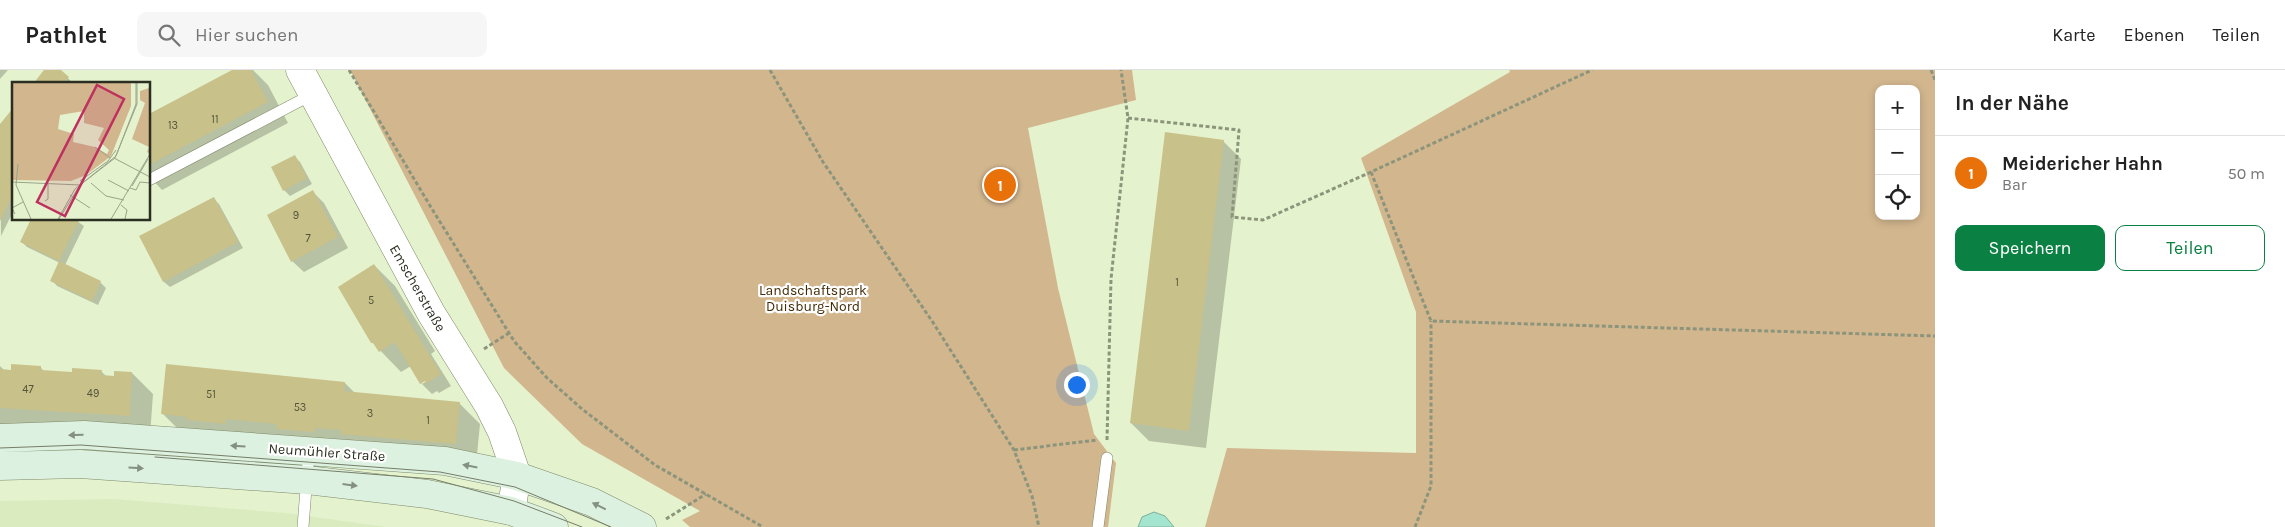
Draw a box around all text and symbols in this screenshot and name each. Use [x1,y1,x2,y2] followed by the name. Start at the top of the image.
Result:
[137,12,487,57] search box
[25,21,107,49] text: Pathlet
[155,21,183,49] icon: search
[195,24,298,46] text: Hier suchen
[2052,24,2096,46] text: Karte
[2124,24,2185,46] text: Ebenen
[2213,24,2260,46] text: Teilen
[12,82,150,220] inset map
[1875,85,1920,220] map controls
[1875,85,1920,130] button: +
[1955,91,2069,115] text: In der Nähe
[211,113,219,126] house number: 11
[168,119,178,132] house number: 13
[1875,130,1920,175] button: −
[2002,153,2163,175] text: Meidericher Hahn
[1968,164,1974,183] text: 1
[2228,164,2265,183] text: 50 m
[984,166,1016,204] pin: 1
[1875,175,1920,220] button: locate
[2002,175,2027,194] text: Bar
[293,209,299,222] house number: 9
[1955,225,2105,271] button: Speichern
[2115,225,2265,271] button: Teilen
[305,232,311,245] house number: 7
[386,242,449,335] street label: Emscherstraße
[1175,276,1179,289] house number: 1
[759,282,867,315] park label: Landschaftspark Duisburg-Nord
[368,294,374,307] house number: 5
[1064,372,1090,398] your location
[22,383,34,396] house number: 47
[87,387,99,400] house number: 49
[206,388,216,401] house number: 51
[294,401,306,414] house number: 53
[367,407,373,420] house number: 3
[426,414,430,427] house number: 1
[68,432,84,440] one-way arrow
[268,440,386,465] street label: Neumühler Straße
[230,441,246,449] one-way arrow
[461,462,477,470] one-way arrow
[128,464,144,472] one-way arrow
[343,481,359,489] one-way arrow
[591,501,606,510] one-way arrow

